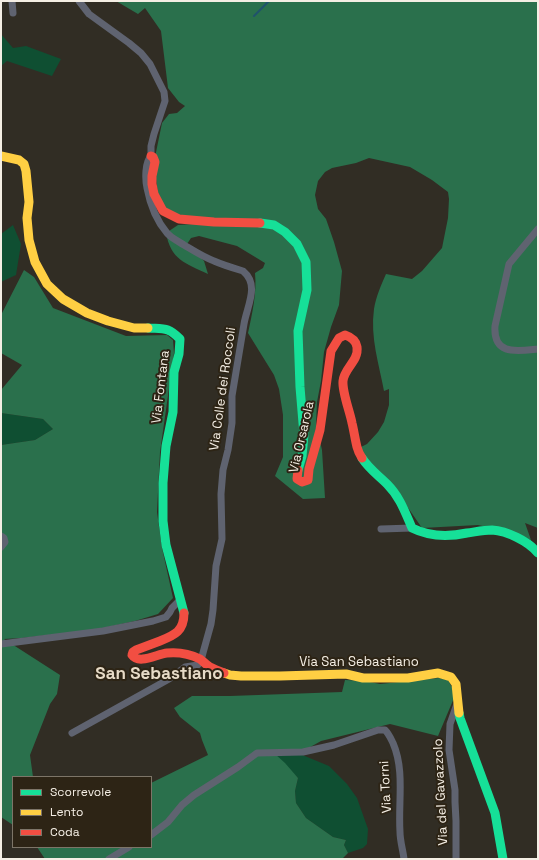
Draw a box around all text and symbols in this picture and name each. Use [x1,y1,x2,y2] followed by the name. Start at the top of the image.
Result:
[207,326,239,452] street label: Via Colle dei Roccoli
[149,349,173,425] street label: Via Fontana
[286,400,318,474] street label: Via Orsarola
[299,654,419,670] street label: Via San Sebastiano
[95,664,223,684] district label: San Sebastiano
[430,738,452,846] street label: Via del Gavazzolo
[377,760,395,814] street label: Via Torni
[12,776,152,848] legend
[50,784,111,800] text: Scorrevole
[50,804,84,820] text: Lento
[50,824,80,840] text: Coda

